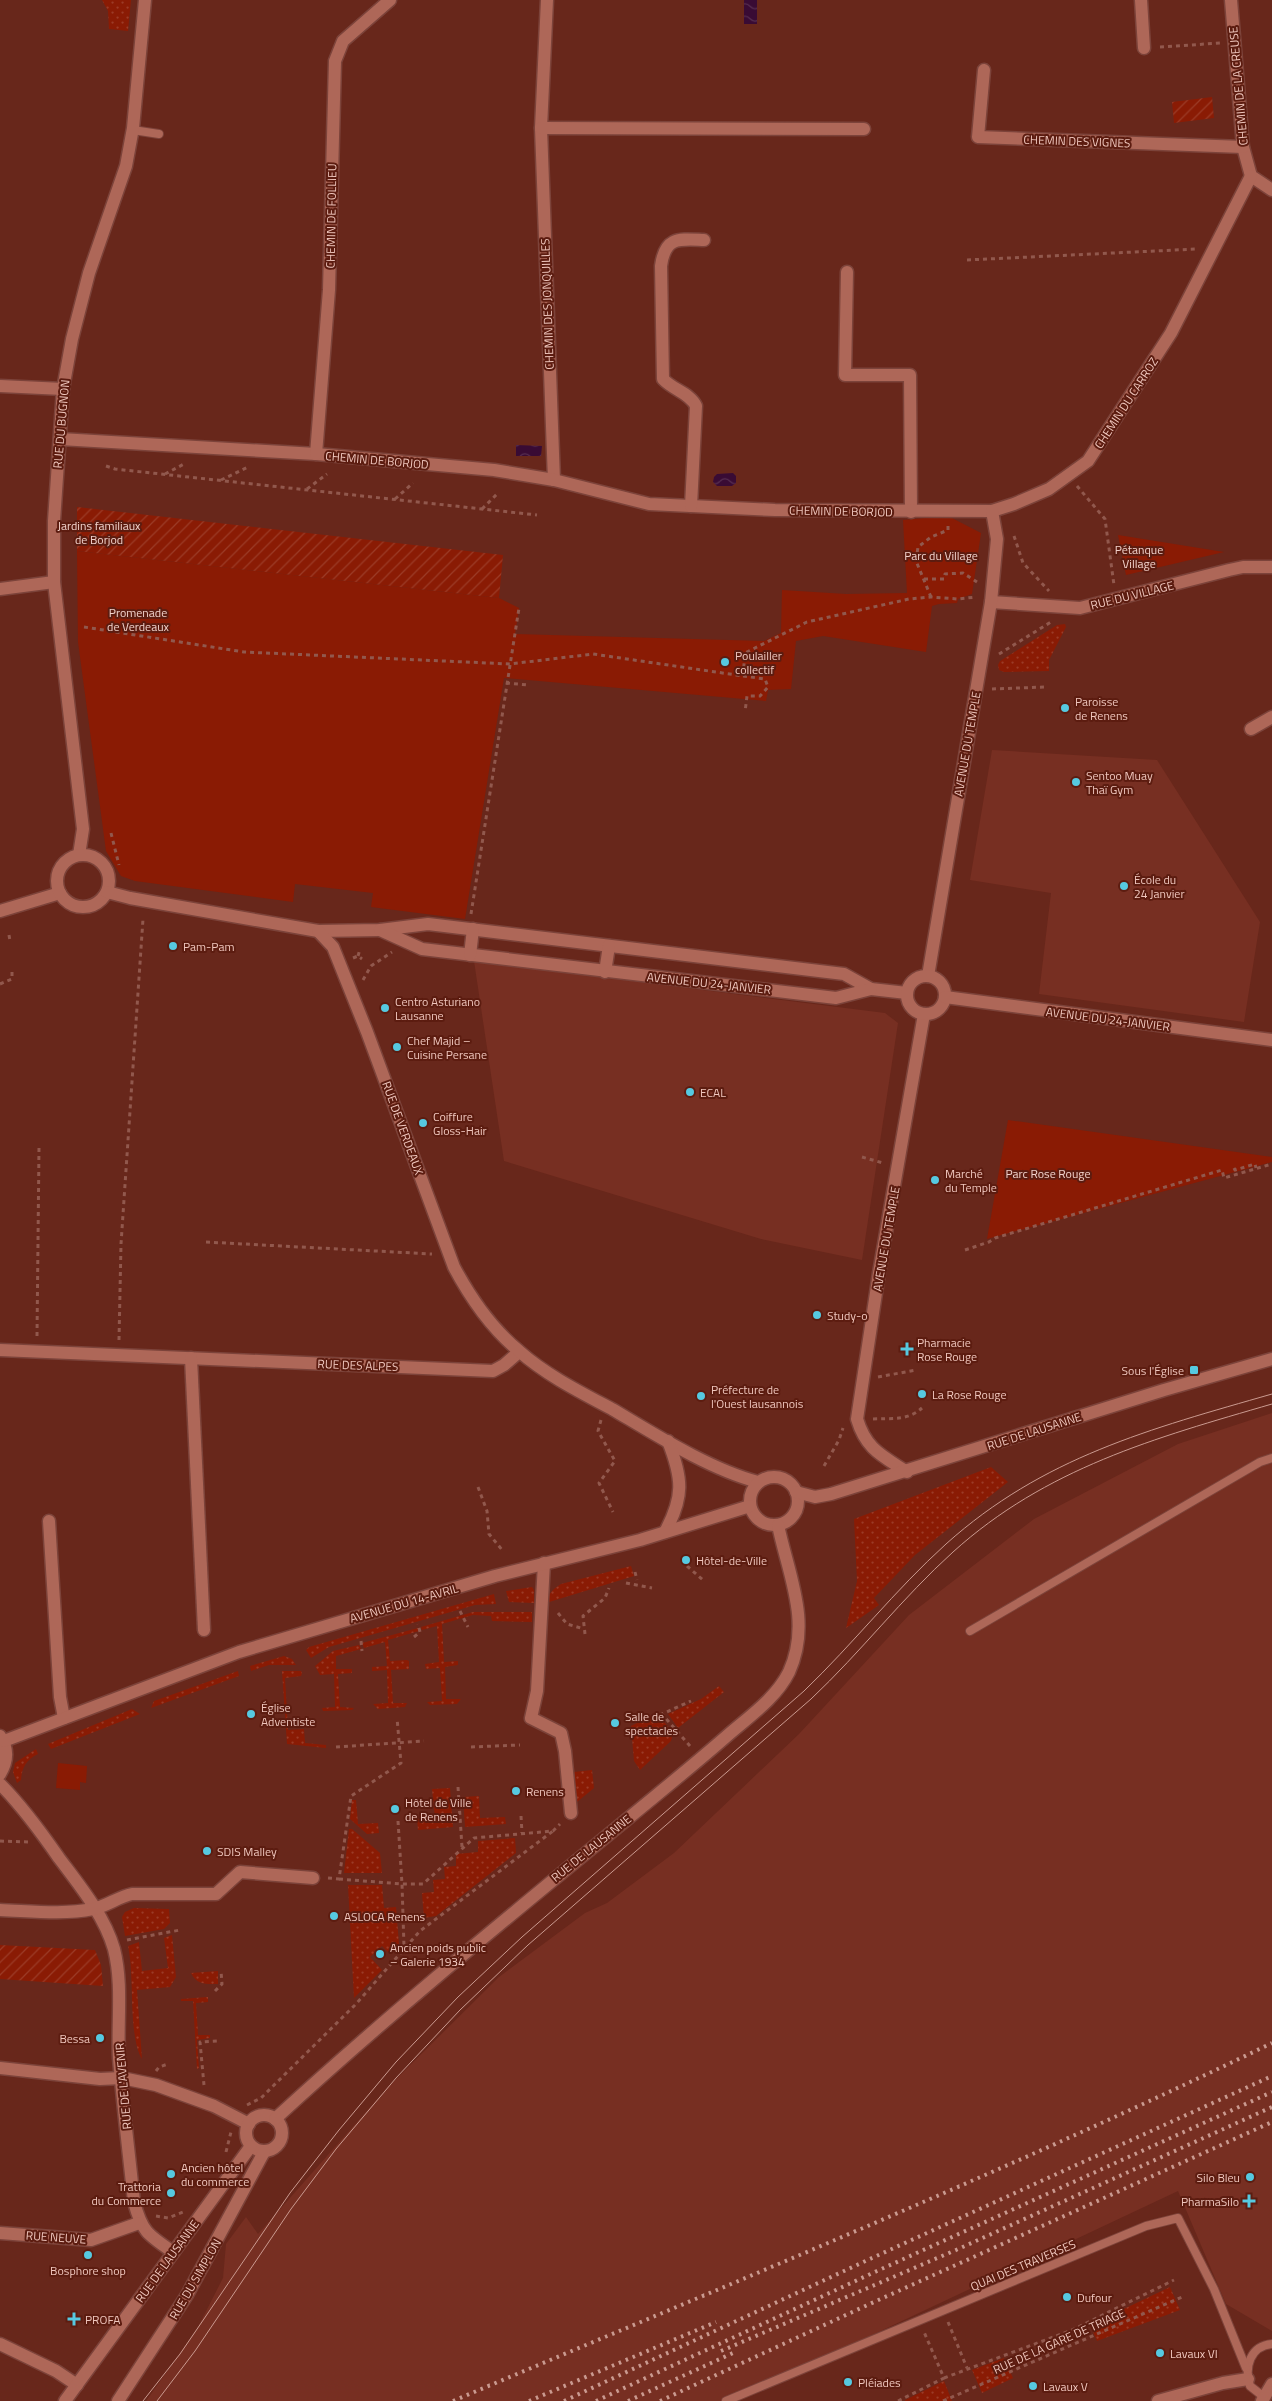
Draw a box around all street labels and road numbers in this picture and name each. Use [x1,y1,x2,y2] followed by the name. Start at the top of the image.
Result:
[1223,26,1253,146] street label: CHEMIN DE LA CREUSE
[1023,130,1131,152] street label: CHEMIN DES VIGNES
[321,163,341,269] street label: CHEMIN DE FOLLIEU
[535,238,559,370] street label: CHEMIN DES JONQUILLES
[1089,353,1163,453] street label: CHEMIN DU CARROZ
[48,379,74,469] street label: RUE DU BUGNON
[324,446,430,474] street label: CHEMIN DE BORJOD
[789,501,893,521] street label: CHEMIN DE BORJOD
[1088,575,1176,614] street label: RUE DU VILLAGE
[948,690,986,798] street label: AVENUE DU TEMPLE
[646,967,772,999] street label: AVENUE DU 24-JANVIER
[1045,1002,1171,1036] street label: AVENUE DU 24-JANVIER
[377,1079,429,1178] street label: RUE DE VERDEAUX
[867,1185,905,1293] street label: AVENUE DU TEMPLE
[317,1354,399,1376] street label: RUE DES ALPES
[984,1407,1084,1455] street label: RUE DE LAUSANNE
[347,1578,461,1628] street label: AVENUE DU 14-AVRIL
[547,1809,635,1886] street label: RUE DE LAUSANNE
[110,2042,136,2130] street label: RUE DE L'AVENIR
[130,2215,204,2306] street label: RUE DE LAUSANNE
[25,2225,87,2249] street label: RUE NEUVE
[967,2234,1079,2296] street label: QUAI DES TRAVERSES
[164,2235,226,2323] street label: RUE DU SIMPLON
[990,2303,1128,2379] street label: RUE DE LA GARE DE TRIAGE

